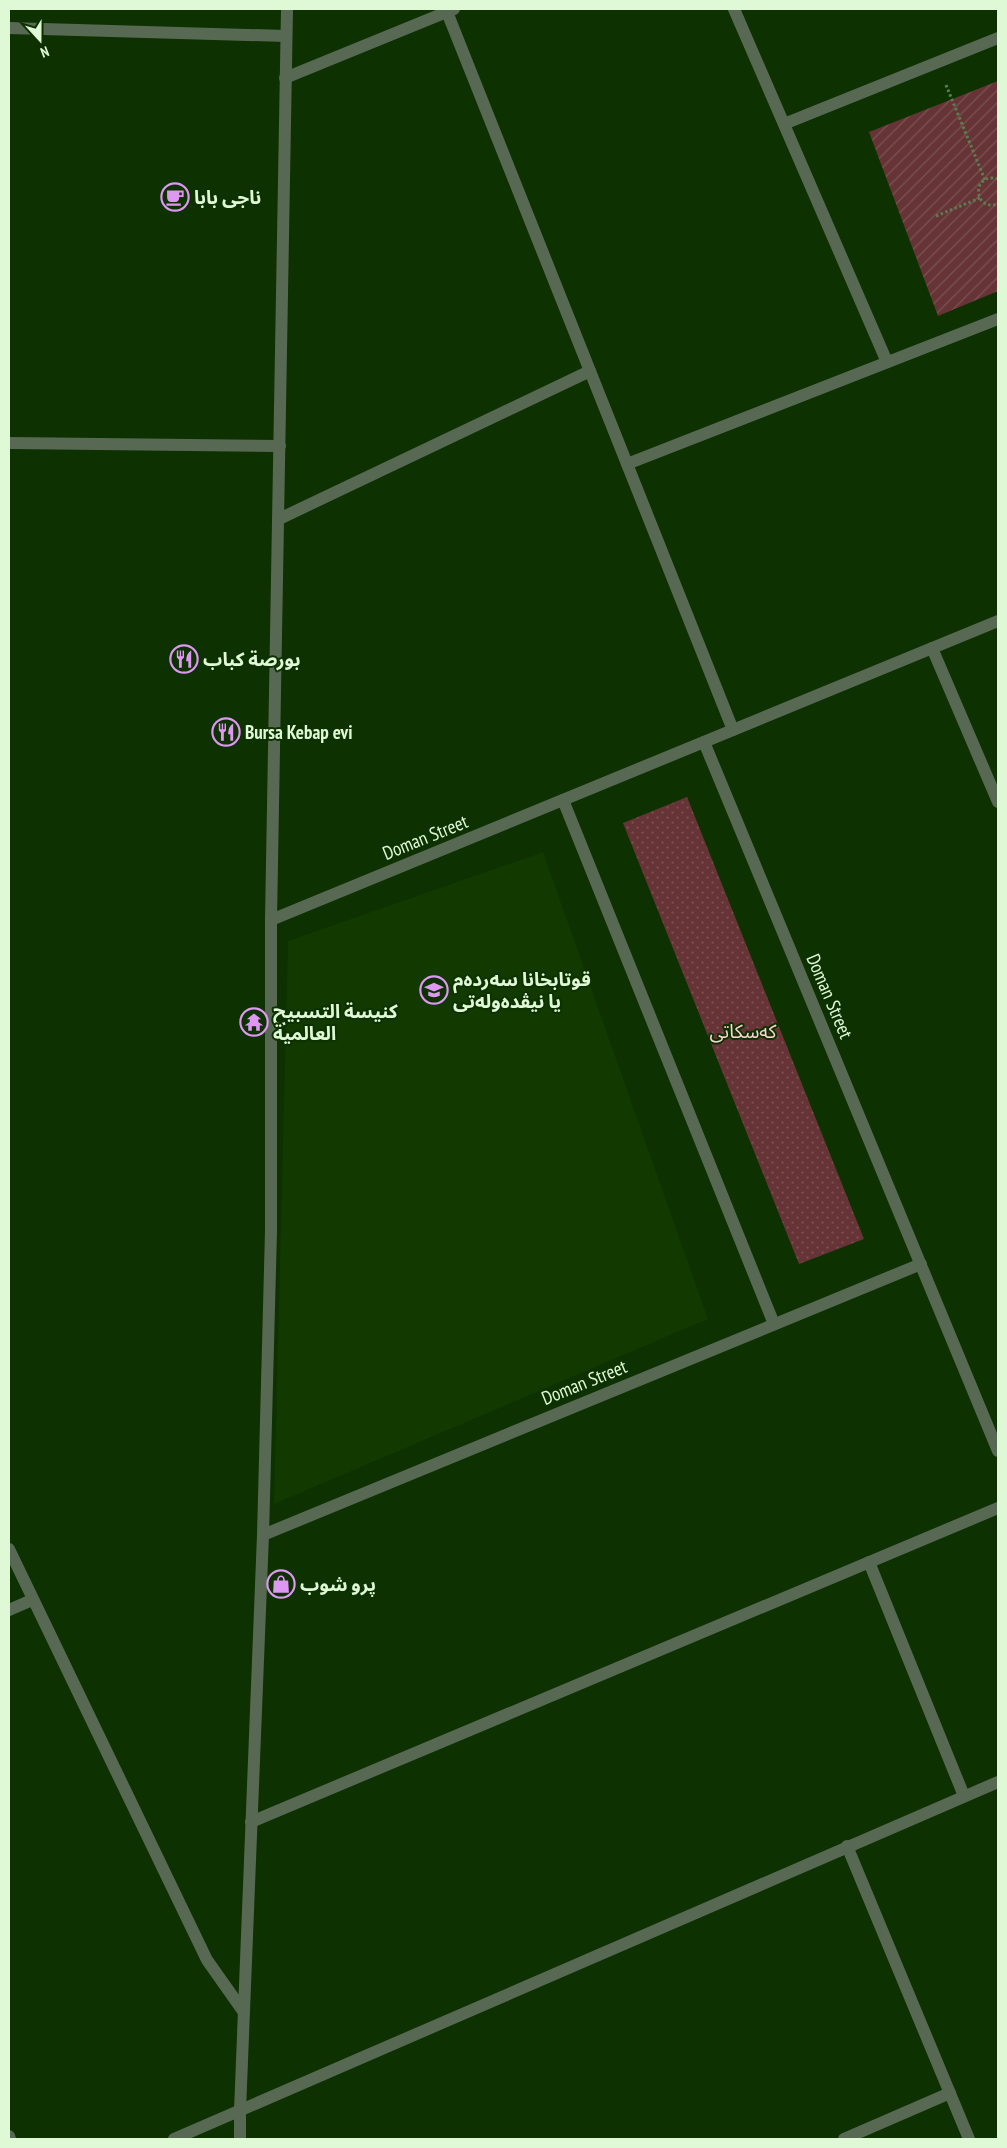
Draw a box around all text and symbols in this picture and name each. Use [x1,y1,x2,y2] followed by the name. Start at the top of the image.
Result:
[15,15,65,65] north arrow
[38,42,51,62] text: N
[160,182,190,212] cafe icon: ناجى بابا
[194,185,261,209] place label: ناجى بابا
[169,644,199,674] restaurant icon: بورصة كباب
[203,647,301,671] place label: بورصة كباب
[211,717,241,747] restaurant icon: Bursa Kebap evi
[245,720,352,744] place label: Bursa Kebap evi
[379,809,472,865] street label: Doman Street
[801,950,859,1043] street label: Doman Street
[453,967,591,1013] place label: قوتابخانا سەردەم یا نیڤدەولەتی
[419,975,449,1005] school or university icon: قوتابخانا سەردەم یا نیڤدەولەتی
[273,999,398,1045] place label: كنيسة التسبيح العالمية
[239,1007,269,1037] temple icon: كنيسة التسبيح العالمية
[710,1019,778,1043] park label: کەسکاتی
[538,1354,631,1410] street label: Doman Street
[266,1569,296,1599] shop icon: پرو شوب
[300,1572,376,1597] place label: پرو شوب

